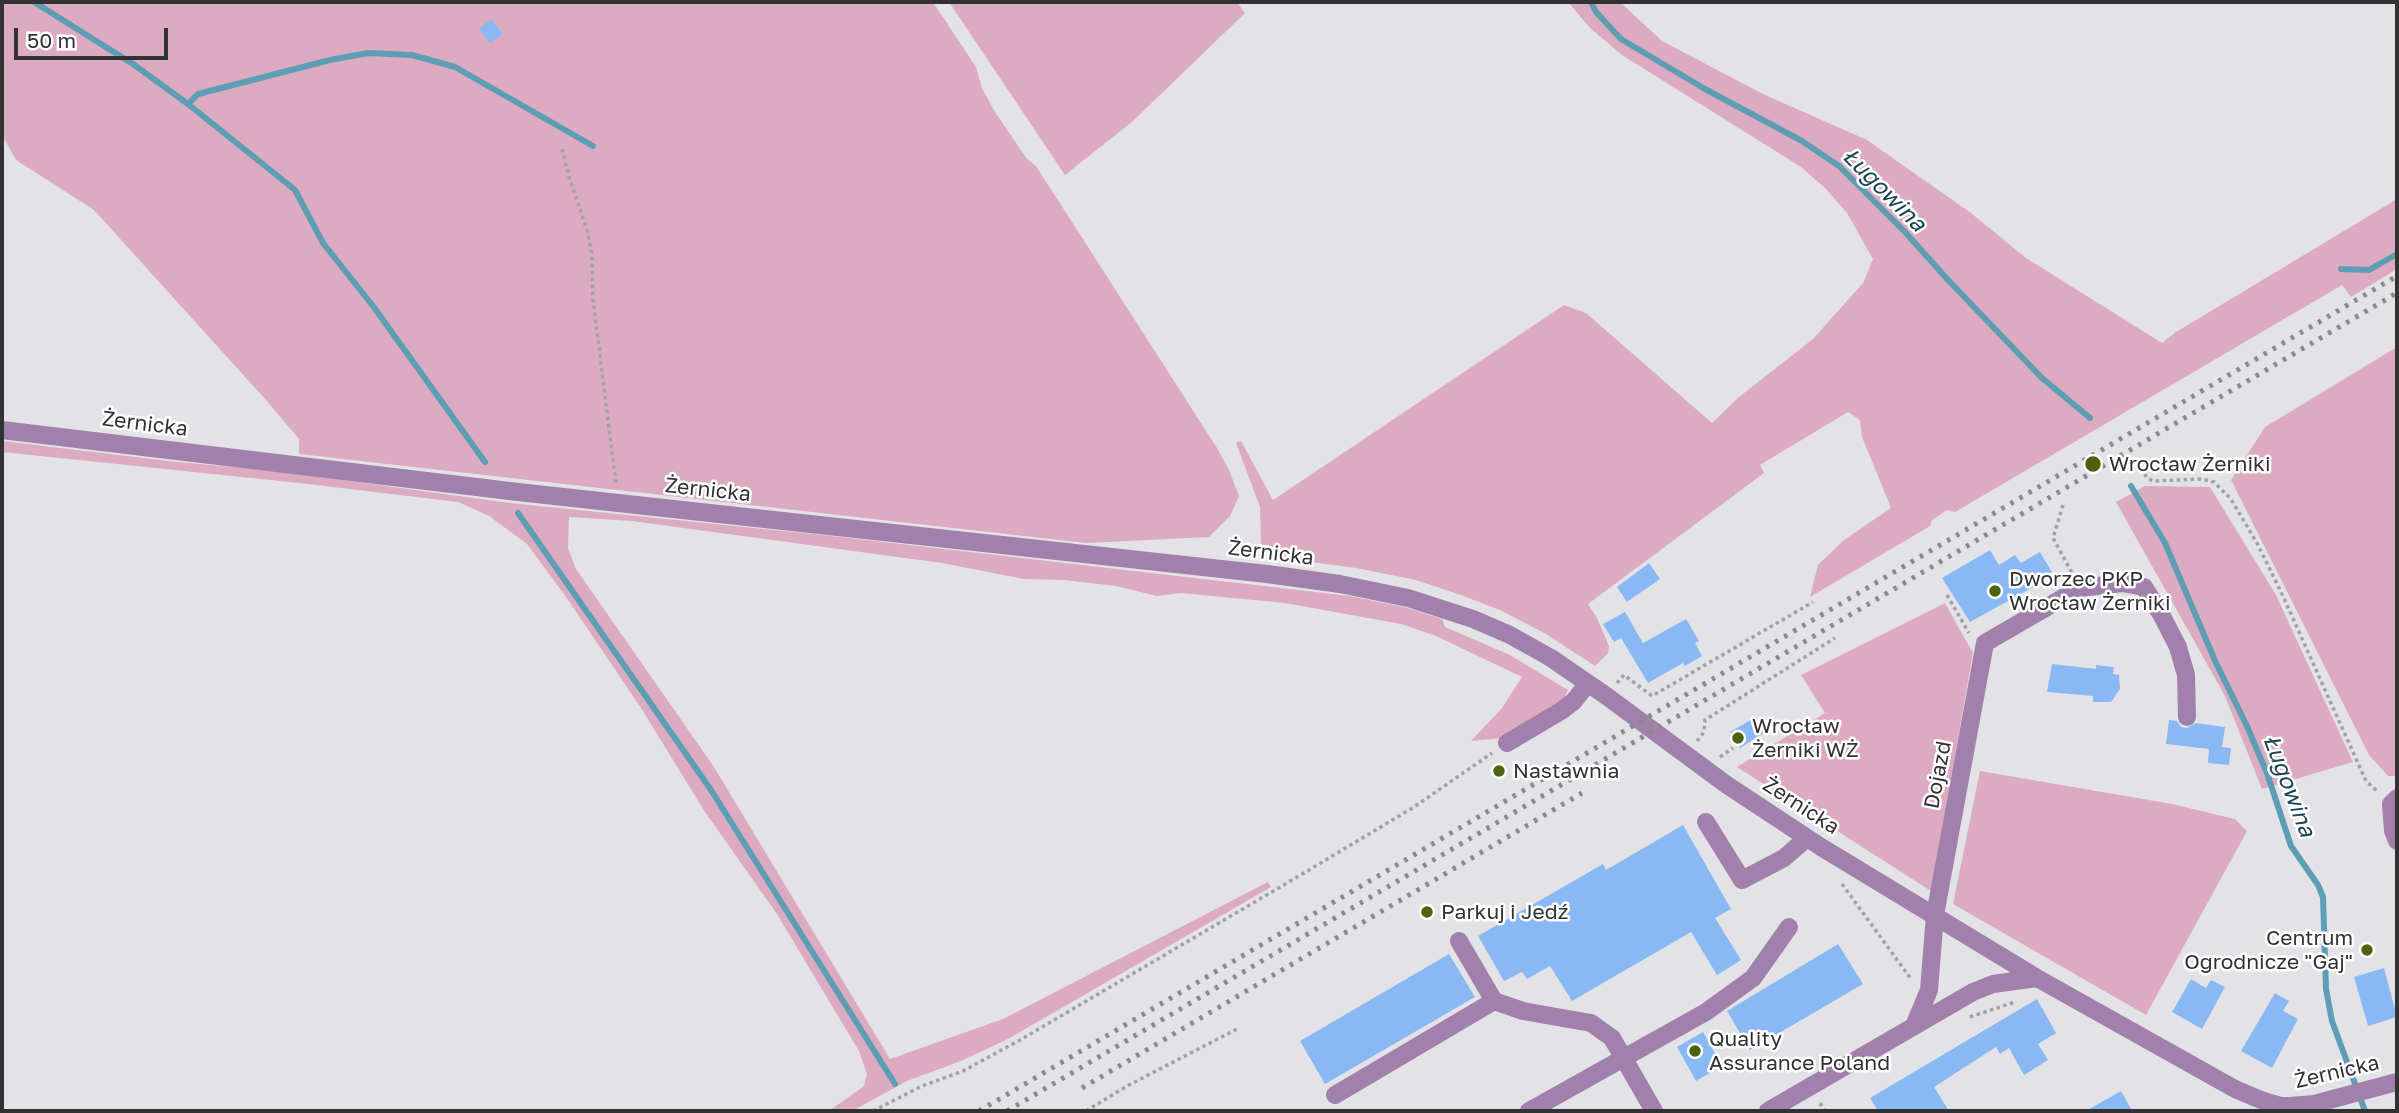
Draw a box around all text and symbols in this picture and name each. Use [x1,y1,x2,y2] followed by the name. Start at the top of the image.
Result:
[18,14,172,58] scale bar
[27,27,76,53] text: 50 m
[1837,143,1931,237] water label: Ługowina
[101,406,189,442] street label: Żernicka
[2109,451,2271,477] place label: Wrocław Żerniki
[2083,454,2103,474] marker: Wrocław Żerniki
[664,473,752,507] street label: Żernicka
[1227,535,1315,571] street label: Żernicka
[2009,566,2171,616] place label: Dworzec PKP Wrocław Żerniki
[1987,583,2003,599] marker: Dworzec PKP Wrocław Żerniki
[1752,713,1859,763] place label: Wrocław Żerniki WŻ
[1730,730,1746,746] marker: Wrocław Żerniki WŻ
[2257,731,2321,841] water label: Ługowina
[1919,739,1957,811] street label: Dojazd
[1513,758,1619,784] place label: Nastawnia
[1491,763,1507,779] marker: Nastawnia
[1758,772,1844,840] street label: Żernicka
[1441,899,1568,925] place label: Parkuj i Jedź
[1419,904,1435,920] marker: Parkuj i Jedź
[2184,925,2353,975] place label: Centrum Ogrodnicze "Gaj"
[2359,942,2375,958] marker: Centrum Ogrodnicze "Gaj"
[1709,1026,1890,1076] place label: Quality Assurance Poland
[1687,1043,1703,1059] marker: Quality Assurance Poland
[2292,1050,2382,1094] street label: Żernicka

